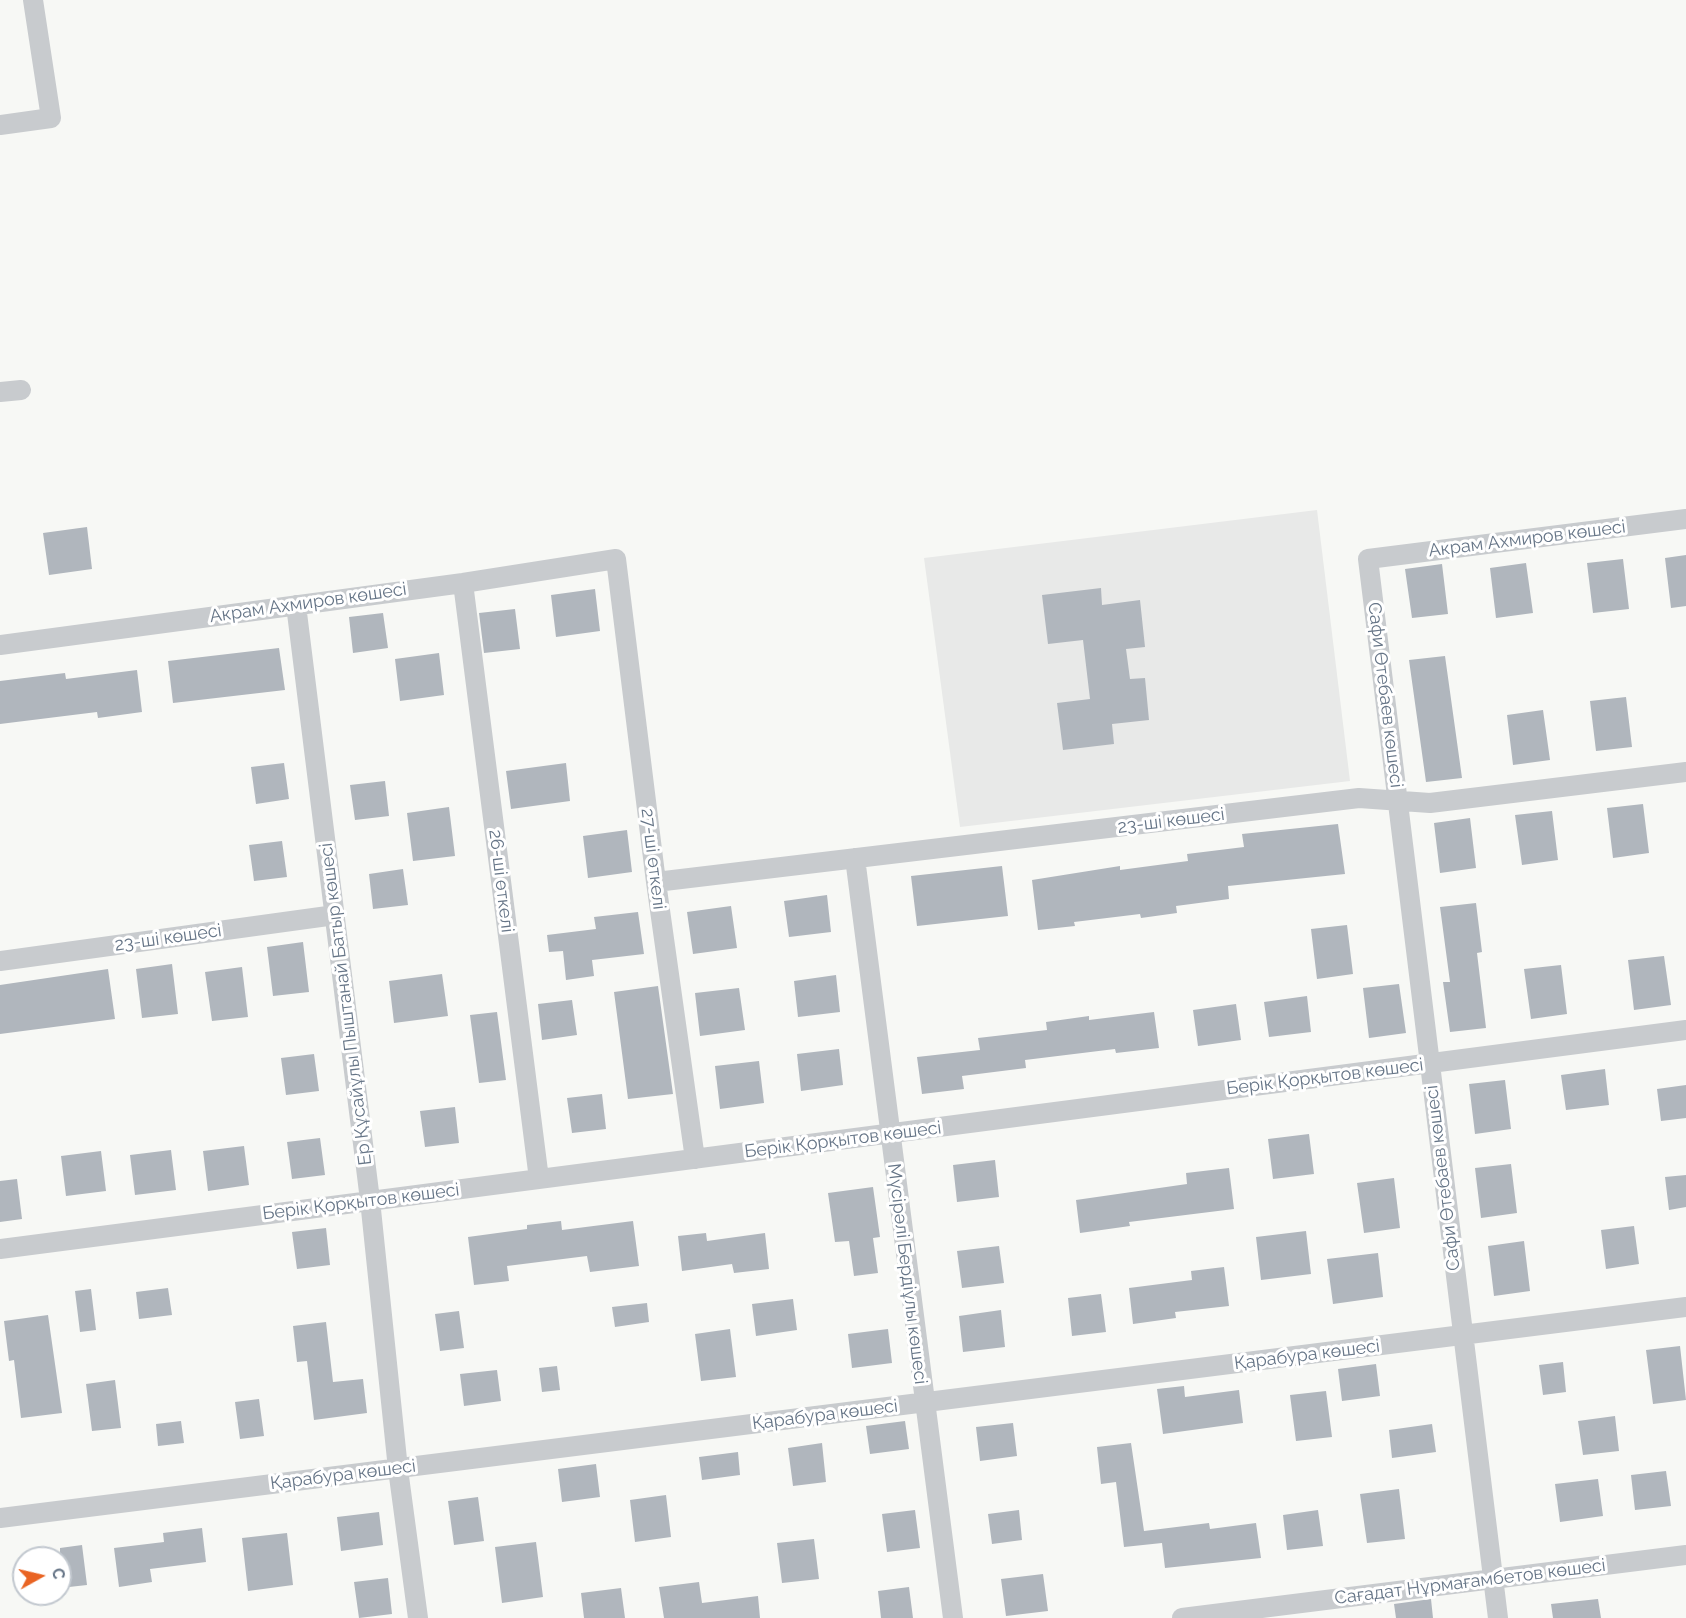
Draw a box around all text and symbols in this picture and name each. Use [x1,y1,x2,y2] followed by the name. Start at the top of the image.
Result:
[1427,516,1627,562] street label: Акрам Ахмиров көшесі
[208,578,408,628] street label: Акрам Ахмиров көшесі
[1363,601,1407,789] street label: Сафи Өтебаев көшесі
[1116,804,1226,838] street label: 23-шi көшесi
[636,807,670,911] street label: 27-ші өткелі
[484,828,518,934] street label: 26-ші өткелі
[316,842,376,1166] street label: Ер Құсайұлы Пыштанай Батыр көшесі
[113,920,223,956] street label: 23-шi көшесi
[1225,1054,1425,1100] street label: Берік Қорқытов көшесі
[1421,1084,1465,1272] street label: Сафи Өтебаев көшесі
[743,1117,943,1163] street label: Берік Қорқытов көшесі
[883,1162,931,1386] street label: Мүсірәлі Бердіұлы көшесі
[261,1179,461,1225] street label: Берік Қорқытов көшесі
[1233,1335,1381,1375] street label: Қарабура көшесі
[751,1395,899,1435] street label: Қарабура көшесі
[269,1455,417,1495] street label: Қарабура көшесі
[12,1546,72,1606] north arrow
[1333,1555,1607,1609] street label: Сағадат Нұрмағамбетов көшесі
[48,1567,69,1580] text: С

